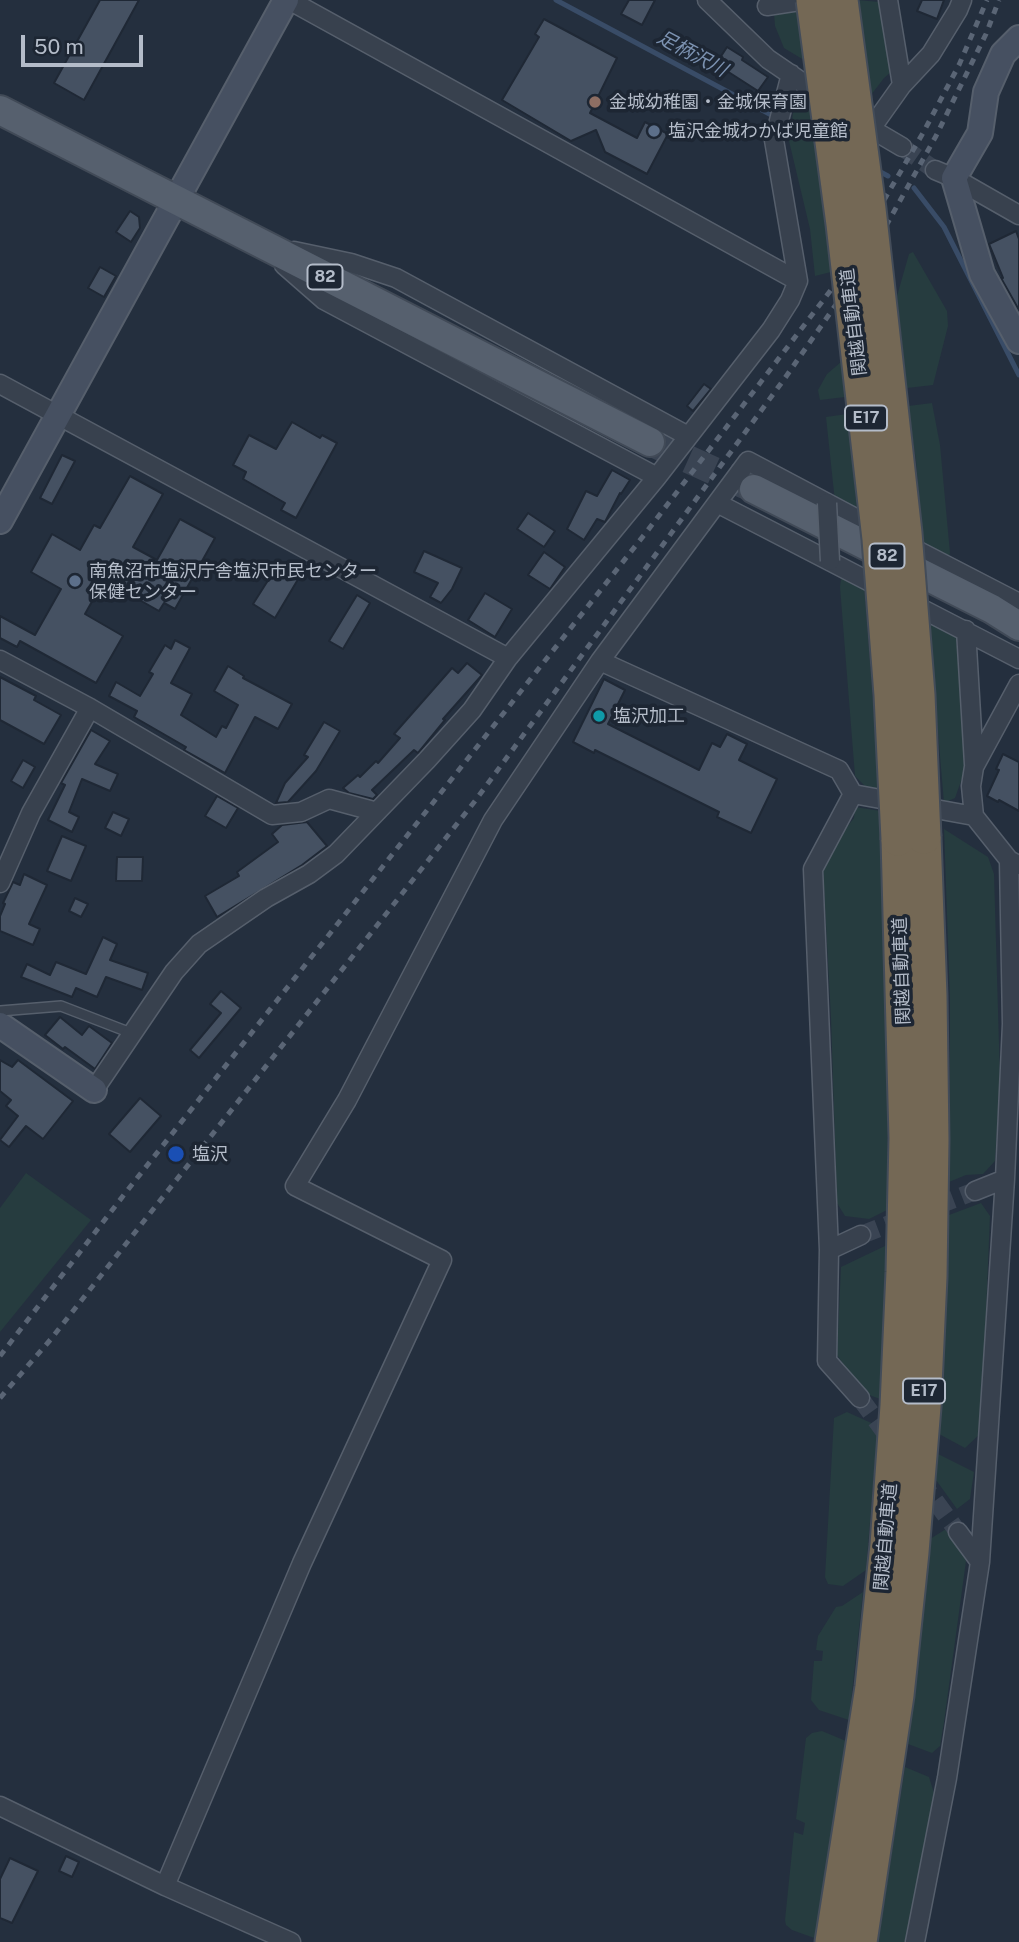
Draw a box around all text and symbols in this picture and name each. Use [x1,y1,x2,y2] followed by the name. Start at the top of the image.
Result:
[24,21,147,65] scale bar
[653,26,731,82] water label: 足柄沢川
[34,34,84,59] text: 50 m
[609,91,807,113] place label: 金城幼稚園・金城保育園
[587,94,603,110] marker: 金城幼稚園・金城保育園
[668,120,848,142] place label: 塩沢金城わかば児童館
[646,123,662,139] marker: 塩沢金城わかば児童館
[308,264,342,290] road number: 82
[837,267,871,377] street label: 関越自動車道
[845,406,887,430] road number: E17
[870,544,904,568] road number: 82
[89,560,377,602] place label: 南魚沼市塩沢庁舎塩沢市民センター 保健センター
[67,573,83,589] marker: 南魚沼市塩沢庁舎塩沢市民センター 保健センター
[613,705,685,727] place label: 塩沢加工
[591,708,607,724] marker: 塩沢加工
[889,917,915,1025] street label: 関越自動車道
[192,1143,228,1165] place label: 塩沢
[166,1144,186,1164] marker: 塩沢
[903,1378,945,1404] road number: E17
[871,1482,901,1592] street label: 関越自動車道

